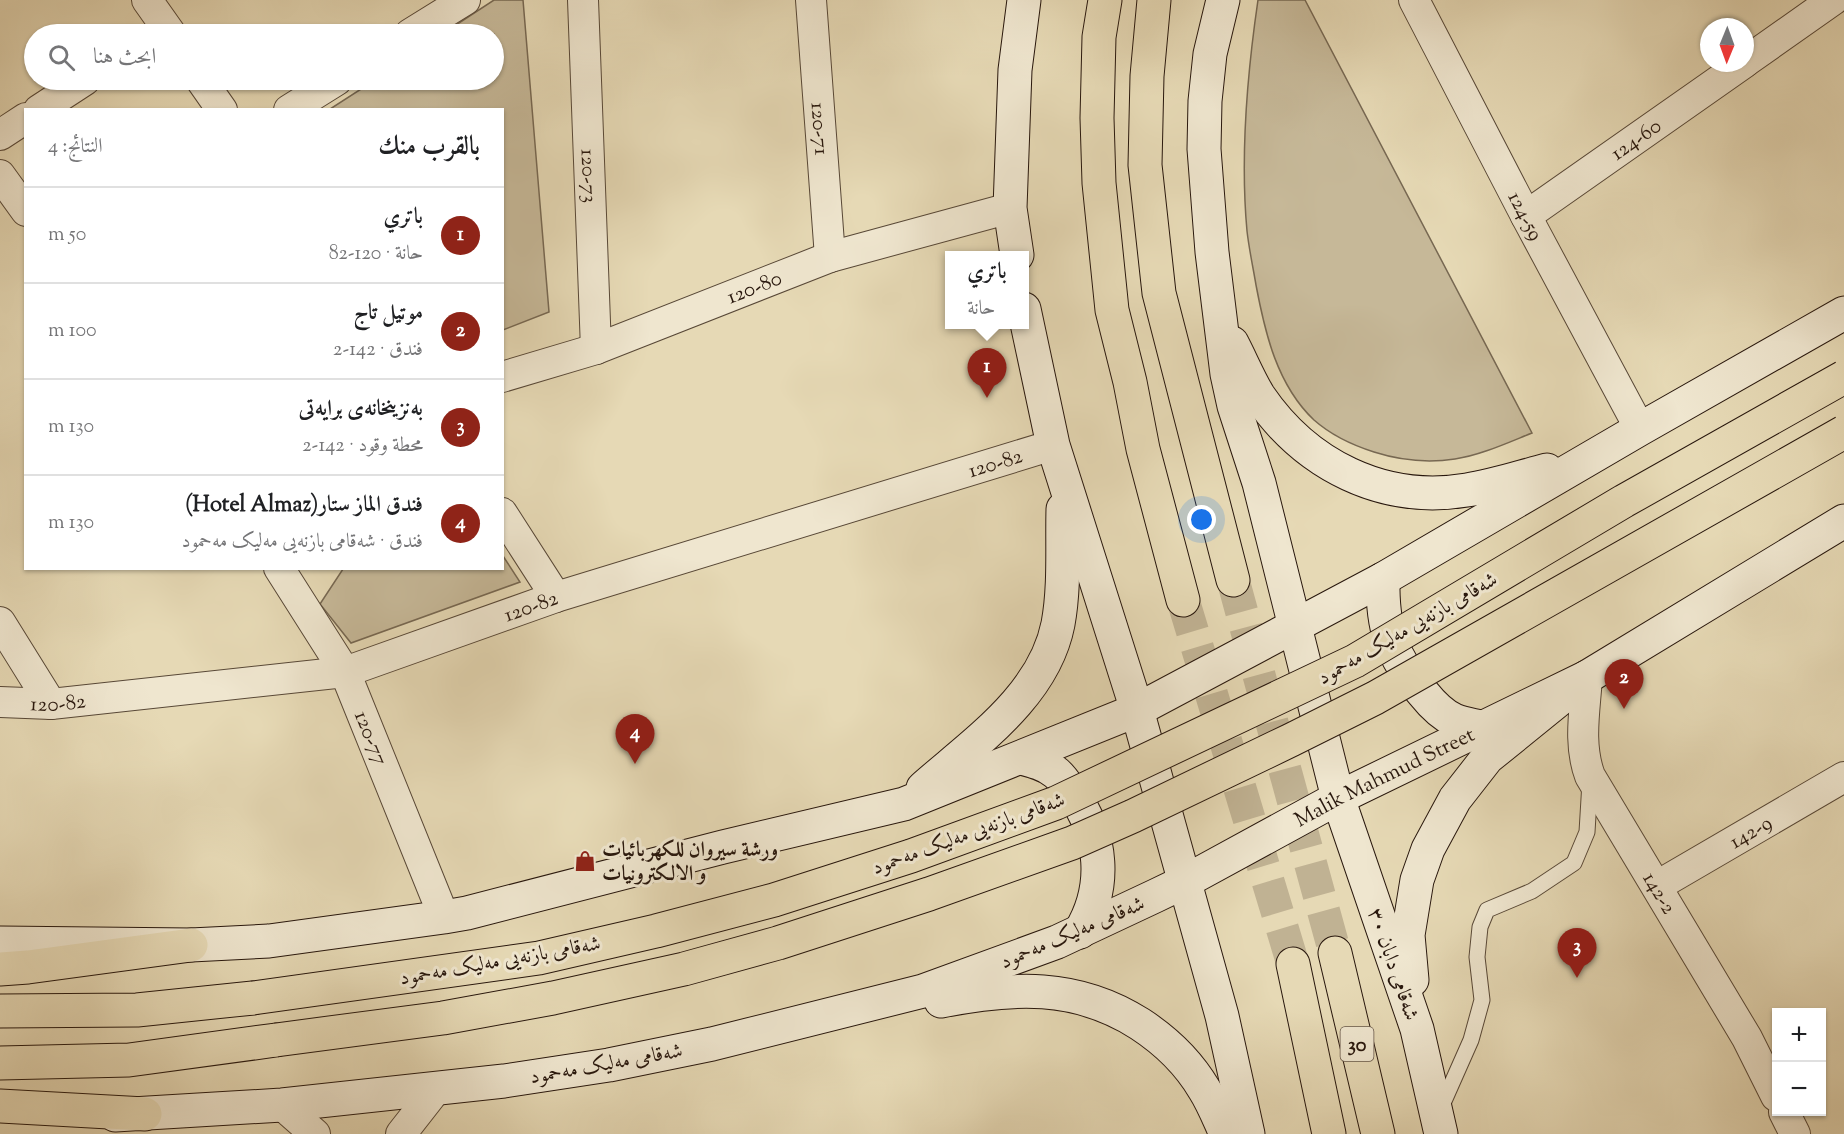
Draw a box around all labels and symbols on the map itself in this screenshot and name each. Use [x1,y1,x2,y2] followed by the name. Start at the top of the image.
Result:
[1700,18,1754,72] north arrow
[802,101,835,156] street label: 120-71
[1605,112,1668,169] street label: 124-60
[572,148,604,204] street label: 120-73
[1499,187,1550,247] street label: 124-59
[723,264,787,313] street label: 120-80
[968,348,1006,398] pin: 1
[965,442,1027,487] street label: 120-82
[1187,505,1216,534] your location
[1312,566,1504,694] street label: شەقامی بازنەیی مەلیک مەحمود
[500,584,563,631] street label: 120-82
[1604,660,1644,709] pin: 2
[30,687,87,721] street label: 120-82
[345,707,394,771] street label: 120-77
[616,714,654,764] pin: 4
[1290,721,1480,836] street label: Malik Mahmud Street
[868,786,1070,884] street label: شەقامی بازنەیی مەلیک مەحمود
[1724,809,1778,858] street label: 142-9
[602,836,778,890] place label: ورشة سيروان للكهربائيات و الالكترونيات
[573,849,597,873] shop icon: ورشة سيروان للكهربائيات و الالكترونيات
[1634,867,1683,921] street label: 142-2
[996,890,1150,978] street label: شەقامی مەلیک مەحمود
[1359,904,1425,1025] street label: شەقامی دابان ٣٠
[1558,928,1596,978] pin: 3
[397,930,603,994] street label: شەقامی بازنەیی مەلیک مەحمود
[1340,1027,1374,1061] road number: 30
[528,1037,685,1093] street label: شەقامی مەلیک مەحمود

